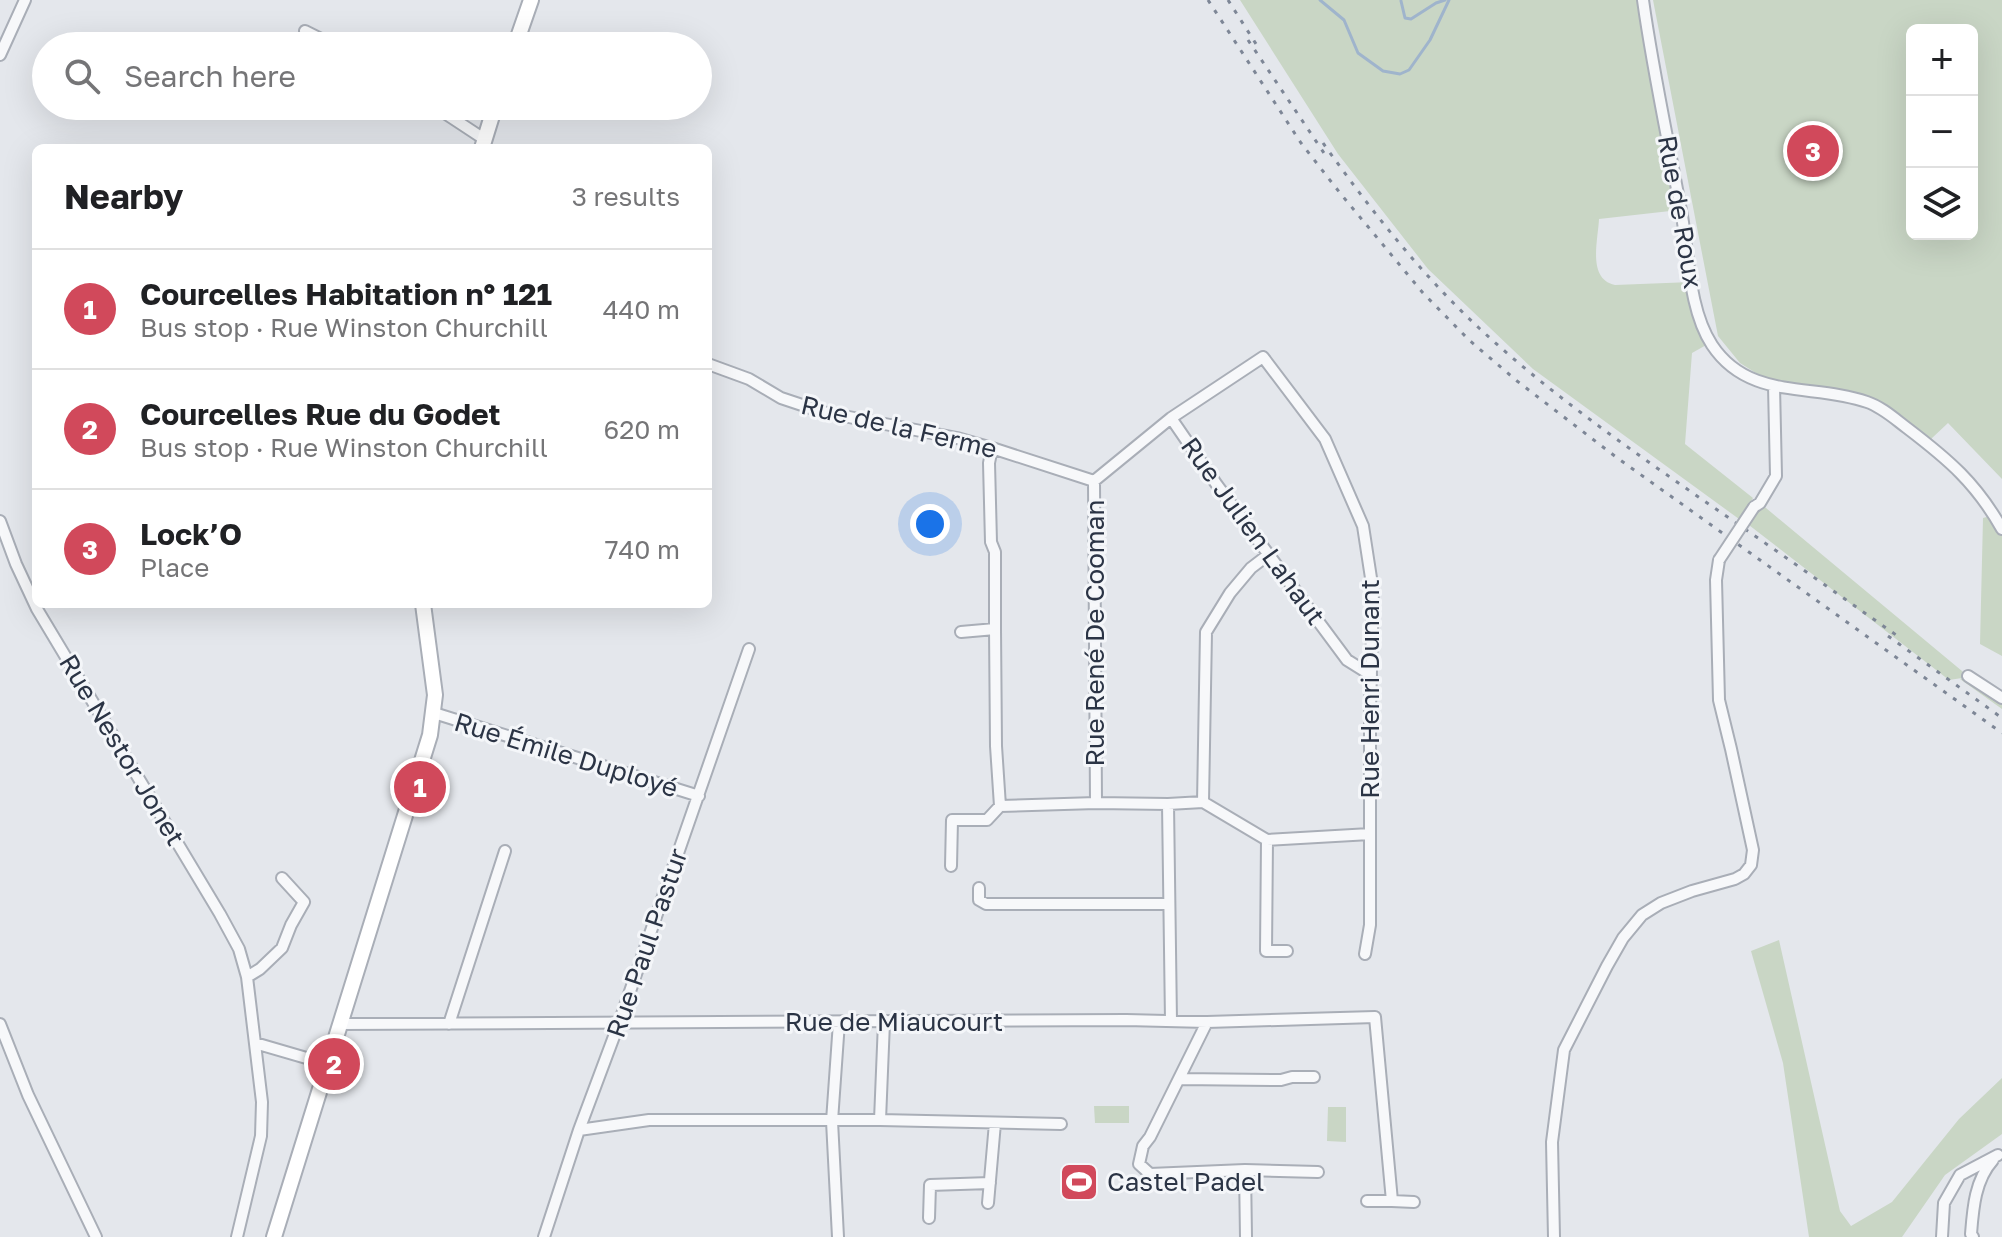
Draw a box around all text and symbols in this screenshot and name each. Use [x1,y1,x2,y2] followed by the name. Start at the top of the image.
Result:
[1906,24,1978,240] map controls
[1906,24,1978,96] button: +
[32,32,712,120] search box
[60,54,104,98] icon: search
[124,58,296,94] text: Search here
[1906,96,1978,168] button: −
[1787,121,1839,181] pin: 3
[1652,133,1709,291] street label: Rue de Roux
[1906,168,1978,240] button: layers
[64,176,184,216] text: Nearby
[572,181,680,212] text: 3 results
[140,276,552,312] text: Courcelles Habitation n° 121
[83,294,97,325] text: 1
[603,294,680,325] text: 440 m
[140,312,548,343] text: Bus stop · Rue Winston Churchill
[798,389,1000,464] street label: Rue de la Ferme
[140,396,501,432] text: Courcelles Rue du Godet
[82,414,98,445] text: 2
[604,414,680,445] text: 620 m
[1175,431,1332,630] street label: Rue Julien Lahaut
[140,432,548,463] text: Bus stop · Rue Winston Churchill
[1079,500,1110,766] street label: Rue René De Cooman
[910,504,950,544] your location
[140,516,242,552] text: Lock’O
[82,534,98,565] text: 3
[605,534,680,565] text: 740 m
[140,552,209,583] text: Place
[1354,579,1385,799] street label: Rue Henri Dunant
[53,649,192,851] street label: Rue Nestor Jonet
[451,706,682,803] street label: Rue Émile Duployé
[394,757,446,817] pin: 1
[600,844,693,1041] street label: Rue Paul Pastur
[785,1006,1003,1037] street label: Rue de Miaucourt
[308,1034,360,1094] pin: 2
[1058,1161,1100,1203] sports icon: Castel Padel
[1107,1166,1264,1197] place label: Castel Padel

